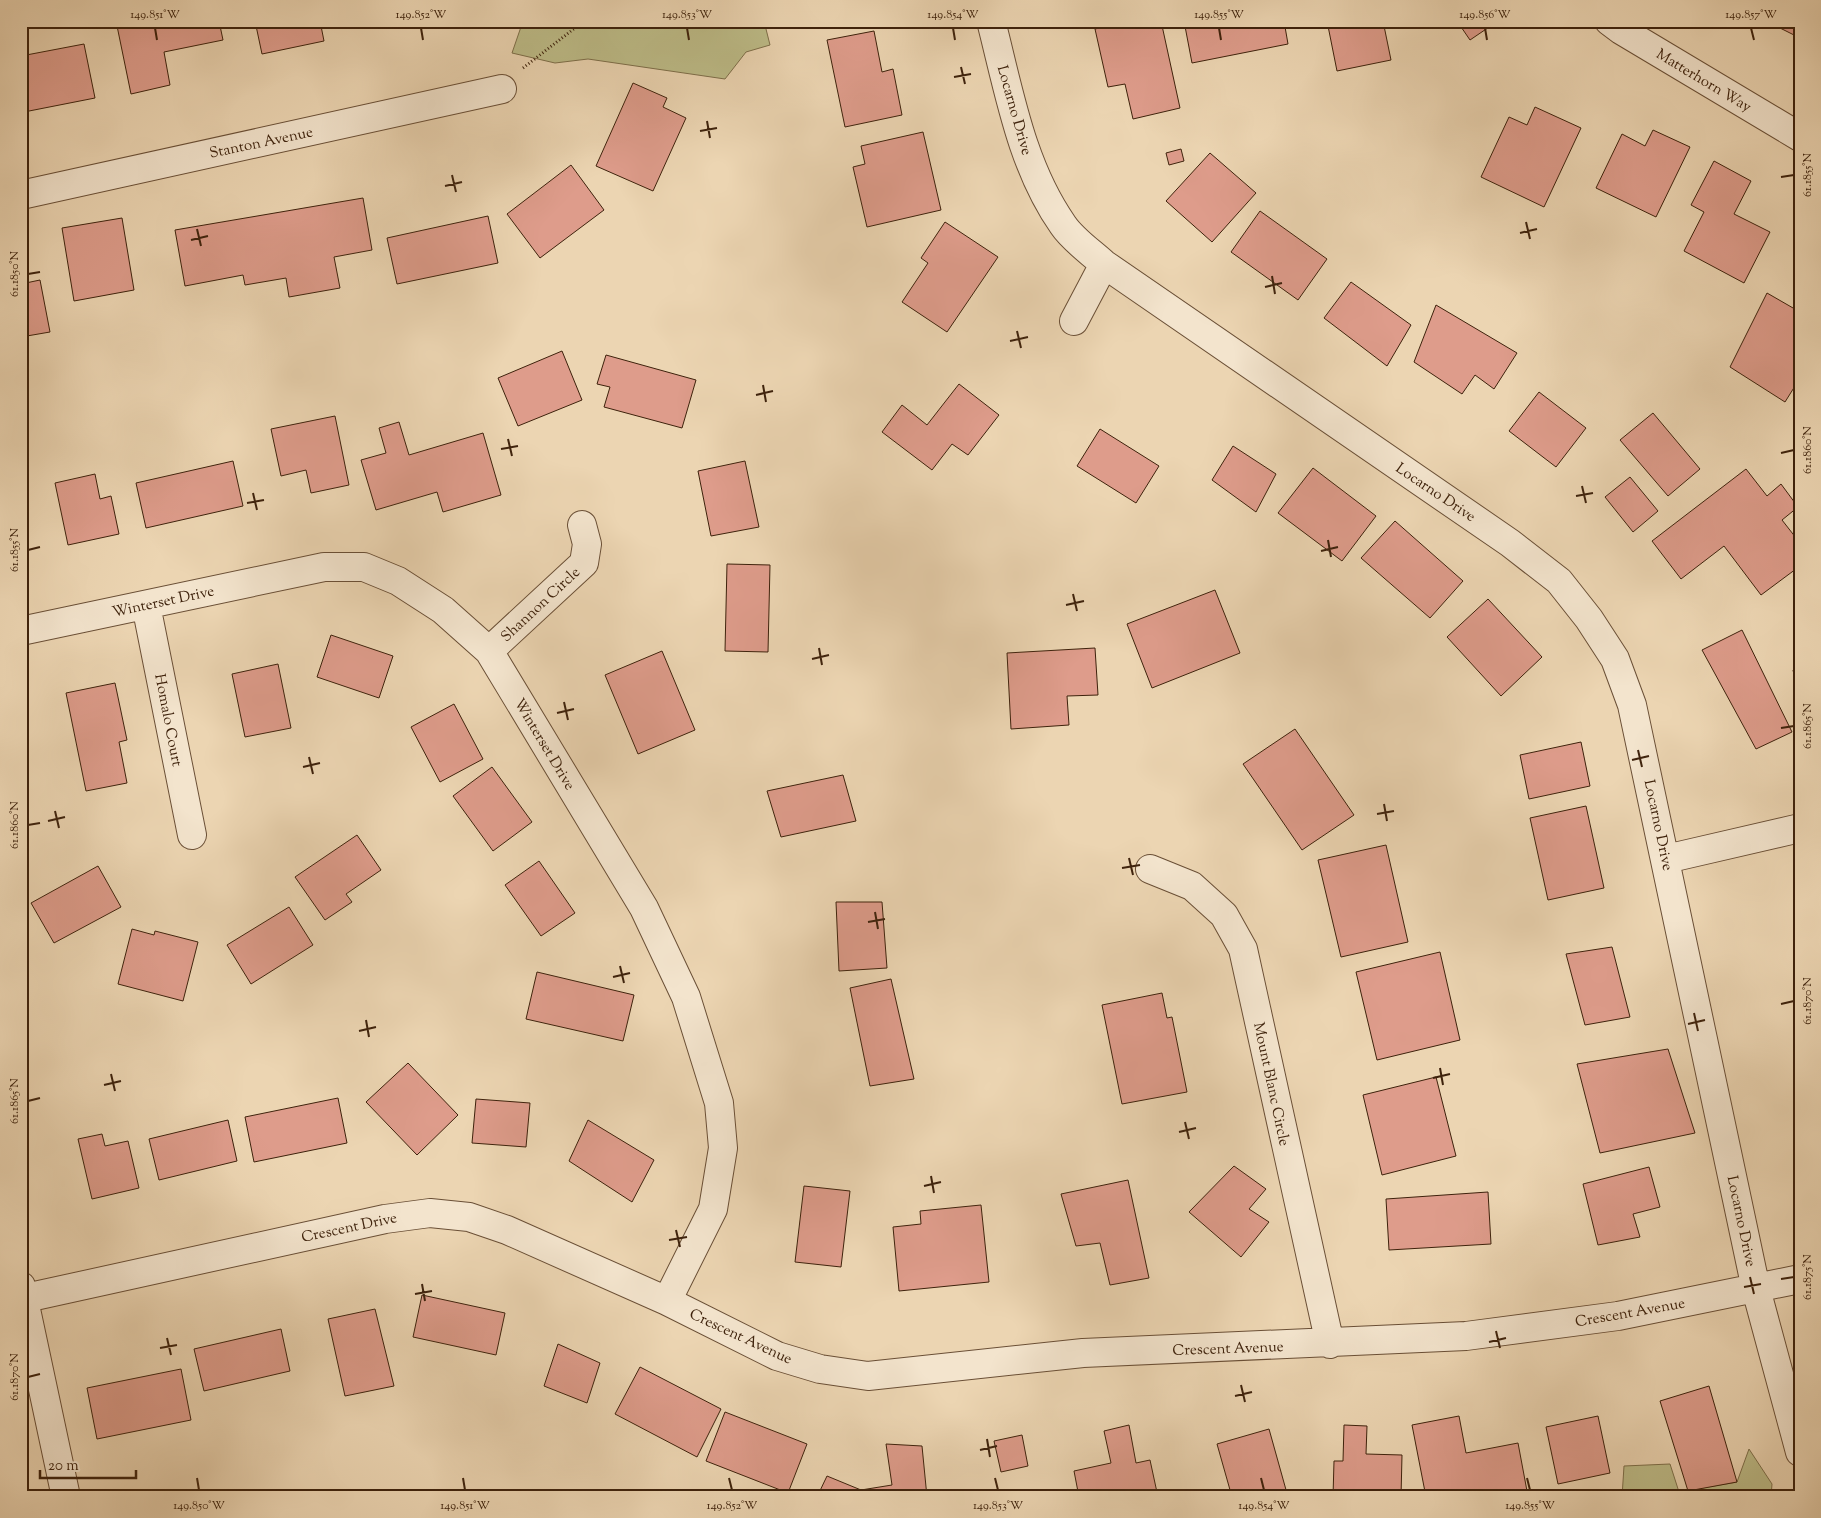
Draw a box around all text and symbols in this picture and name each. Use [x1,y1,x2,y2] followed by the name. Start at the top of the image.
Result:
[130,6,180,24] text: 149.851°W
[396,6,447,24] text: 149.852°W
[662,6,713,24] text: 149.853°W
[927,6,979,24] text: 149.854°W
[1194,6,1244,24] text: 149.855°W
[1459,6,1511,24] text: 149.856°W
[1725,6,1777,24] text: 149.857°W
[1652,45,1755,118] street label: Matterhorn Way
[991,63,1036,158] street label: Locarno Drive
[208,122,315,165] street label: Stanton Avenue
[1799,153,1817,197] text: 61.1855°N
[6,251,24,297] text: 61.1850°N
[1799,426,1817,474] text: 61.1860°N
[1391,459,1479,528] street label: Locarno Drive
[6,528,24,572] text: 61.1855°N
[497,563,585,648] street label: Shannon Circle
[110,581,216,624] street label: Winterset Drive
[148,672,187,768] street label: Homalo Court
[508,695,579,795] street label: Winterset Drive
[1799,703,1817,749] text: 61.1865°N
[1638,778,1677,873] street label: Locarno Drive
[6,801,24,849] text: 61.1860°N
[1799,977,1817,1025] text: 61.1870°N
[1247,1020,1294,1148] street label: Mount Blanc Circle
[6,1078,24,1124] text: 61.1865°N
[1721,1174,1760,1269] street label: Locarno Drive
[300,1208,399,1249] street label: Crescent Drive
[1799,1254,1817,1300] text: 61.1875°N
[1574,1293,1687,1333] street label: Crescent Avenue
[685,1304,795,1370] street label: Crescent Avenue
[1172,1337,1284,1362] street label: Crescent Avenue
[6,1353,24,1401] text: 61.1870°N
[40,1448,136,1480] scale bar
[48,1456,79,1477] text: 20 m
[173,1497,225,1515] text: 149.850°W
[440,1497,490,1515] text: 149.851°W
[707,1497,758,1515] text: 149.852°W
[973,1497,1024,1515] text: 149.853°W
[1238,1497,1290,1515] text: 149.854°W
[1505,1497,1555,1515] text: 149.855°W

